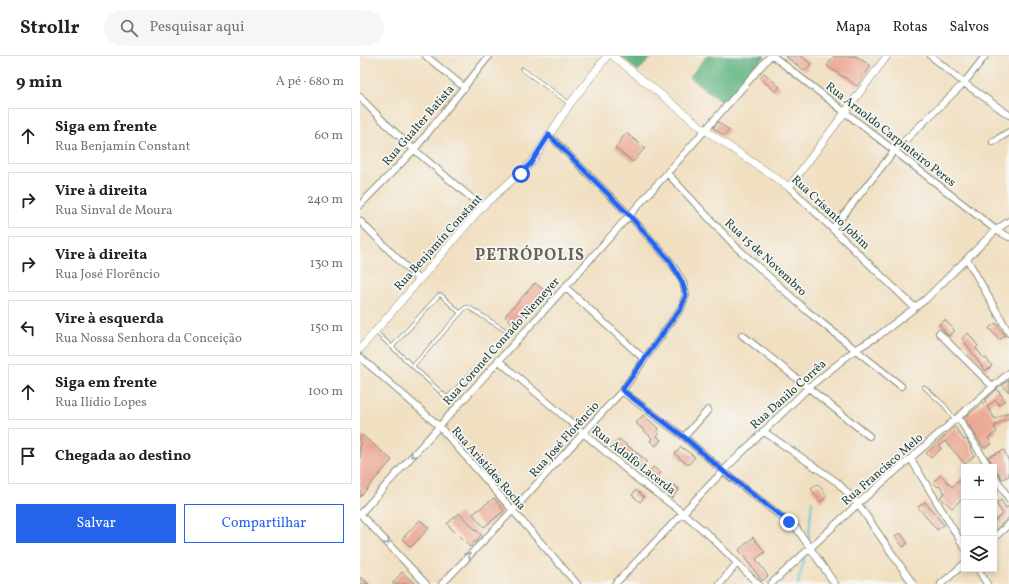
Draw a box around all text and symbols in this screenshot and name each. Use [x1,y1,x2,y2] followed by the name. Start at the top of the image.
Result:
[104,10,384,46] search box
[20,15,80,41] text: Strollr
[118,17,140,39] icon: search
[150,17,244,38] text: Pesquisar aqui
[836,18,871,37] text: Mapa
[893,18,927,37] text: Rotas
[949,18,989,37] text: Salvos
[16,71,62,94] text: 9 min
[276,73,344,91] text: A pé · 680 m
[822,79,959,191] street label: Rua Arnoldo Carpinteiro Peres
[379,82,458,169] street label: Rua Gualter Batista
[55,117,157,138] text: Siga em frente
[17,125,39,147] icon: ahead
[315,127,343,145] text: 60 m
[55,138,190,156] text: Rua Benjamín Constant
[512,165,530,183] route start
[788,172,873,254] street label: Rua Crisanto Jobim
[55,181,147,202] text: Vire à direita
[17,189,39,211] icon: right
[307,191,343,209] text: 240 m
[391,191,486,294] street label: Rua Benjamín Constant
[55,202,173,220] text: Rua Sinval de Moura
[721,215,810,300] street label: Rua 15 de Novembro
[55,245,147,266] text: Vire à direita
[475,245,585,267] district label: PETRÓPOLIS
[17,253,39,275] icon: right
[310,255,343,273] text: 130 m
[55,266,160,284] text: Rua José Florêncio
[440,274,564,409] street label: Rua Coronel Conrado Niemeyer
[55,309,164,330] text: Vire à esquerda
[17,317,39,339] icon: left
[310,319,343,337] text: 150 m
[55,330,242,348] text: Rua Nossa Senhora da Conceição
[747,356,830,433] street label: Rua Danilo Corrêa
[55,373,157,394] text: Siga em frente
[17,381,39,403] icon: ahead
[308,383,343,401] text: 100 m
[55,394,147,412] text: Rua Ilídio Lopes
[526,398,603,481] street label: Rua José Florêncio
[447,423,529,514] street label: Rua Aristides Rocha
[588,423,679,499] street label: Rua Adolfo Lacerda
[839,430,927,509] street label: Rua Francisco Melo
[17,445,39,467] icon: arrive
[55,446,191,467] text: Chegada ao destino
[410,451,417,458] one-way arrow
[961,464,997,572] map controls
[961,464,997,500] button: +
[961,500,997,536] button: −
[16,504,176,543] button: Salvar
[184,504,344,543] button: Compartilhar
[780,513,798,531] route end
[961,536,997,572] button: layers
[382,538,389,545] one-way arrow
[463,552,471,560] one-way arrow

